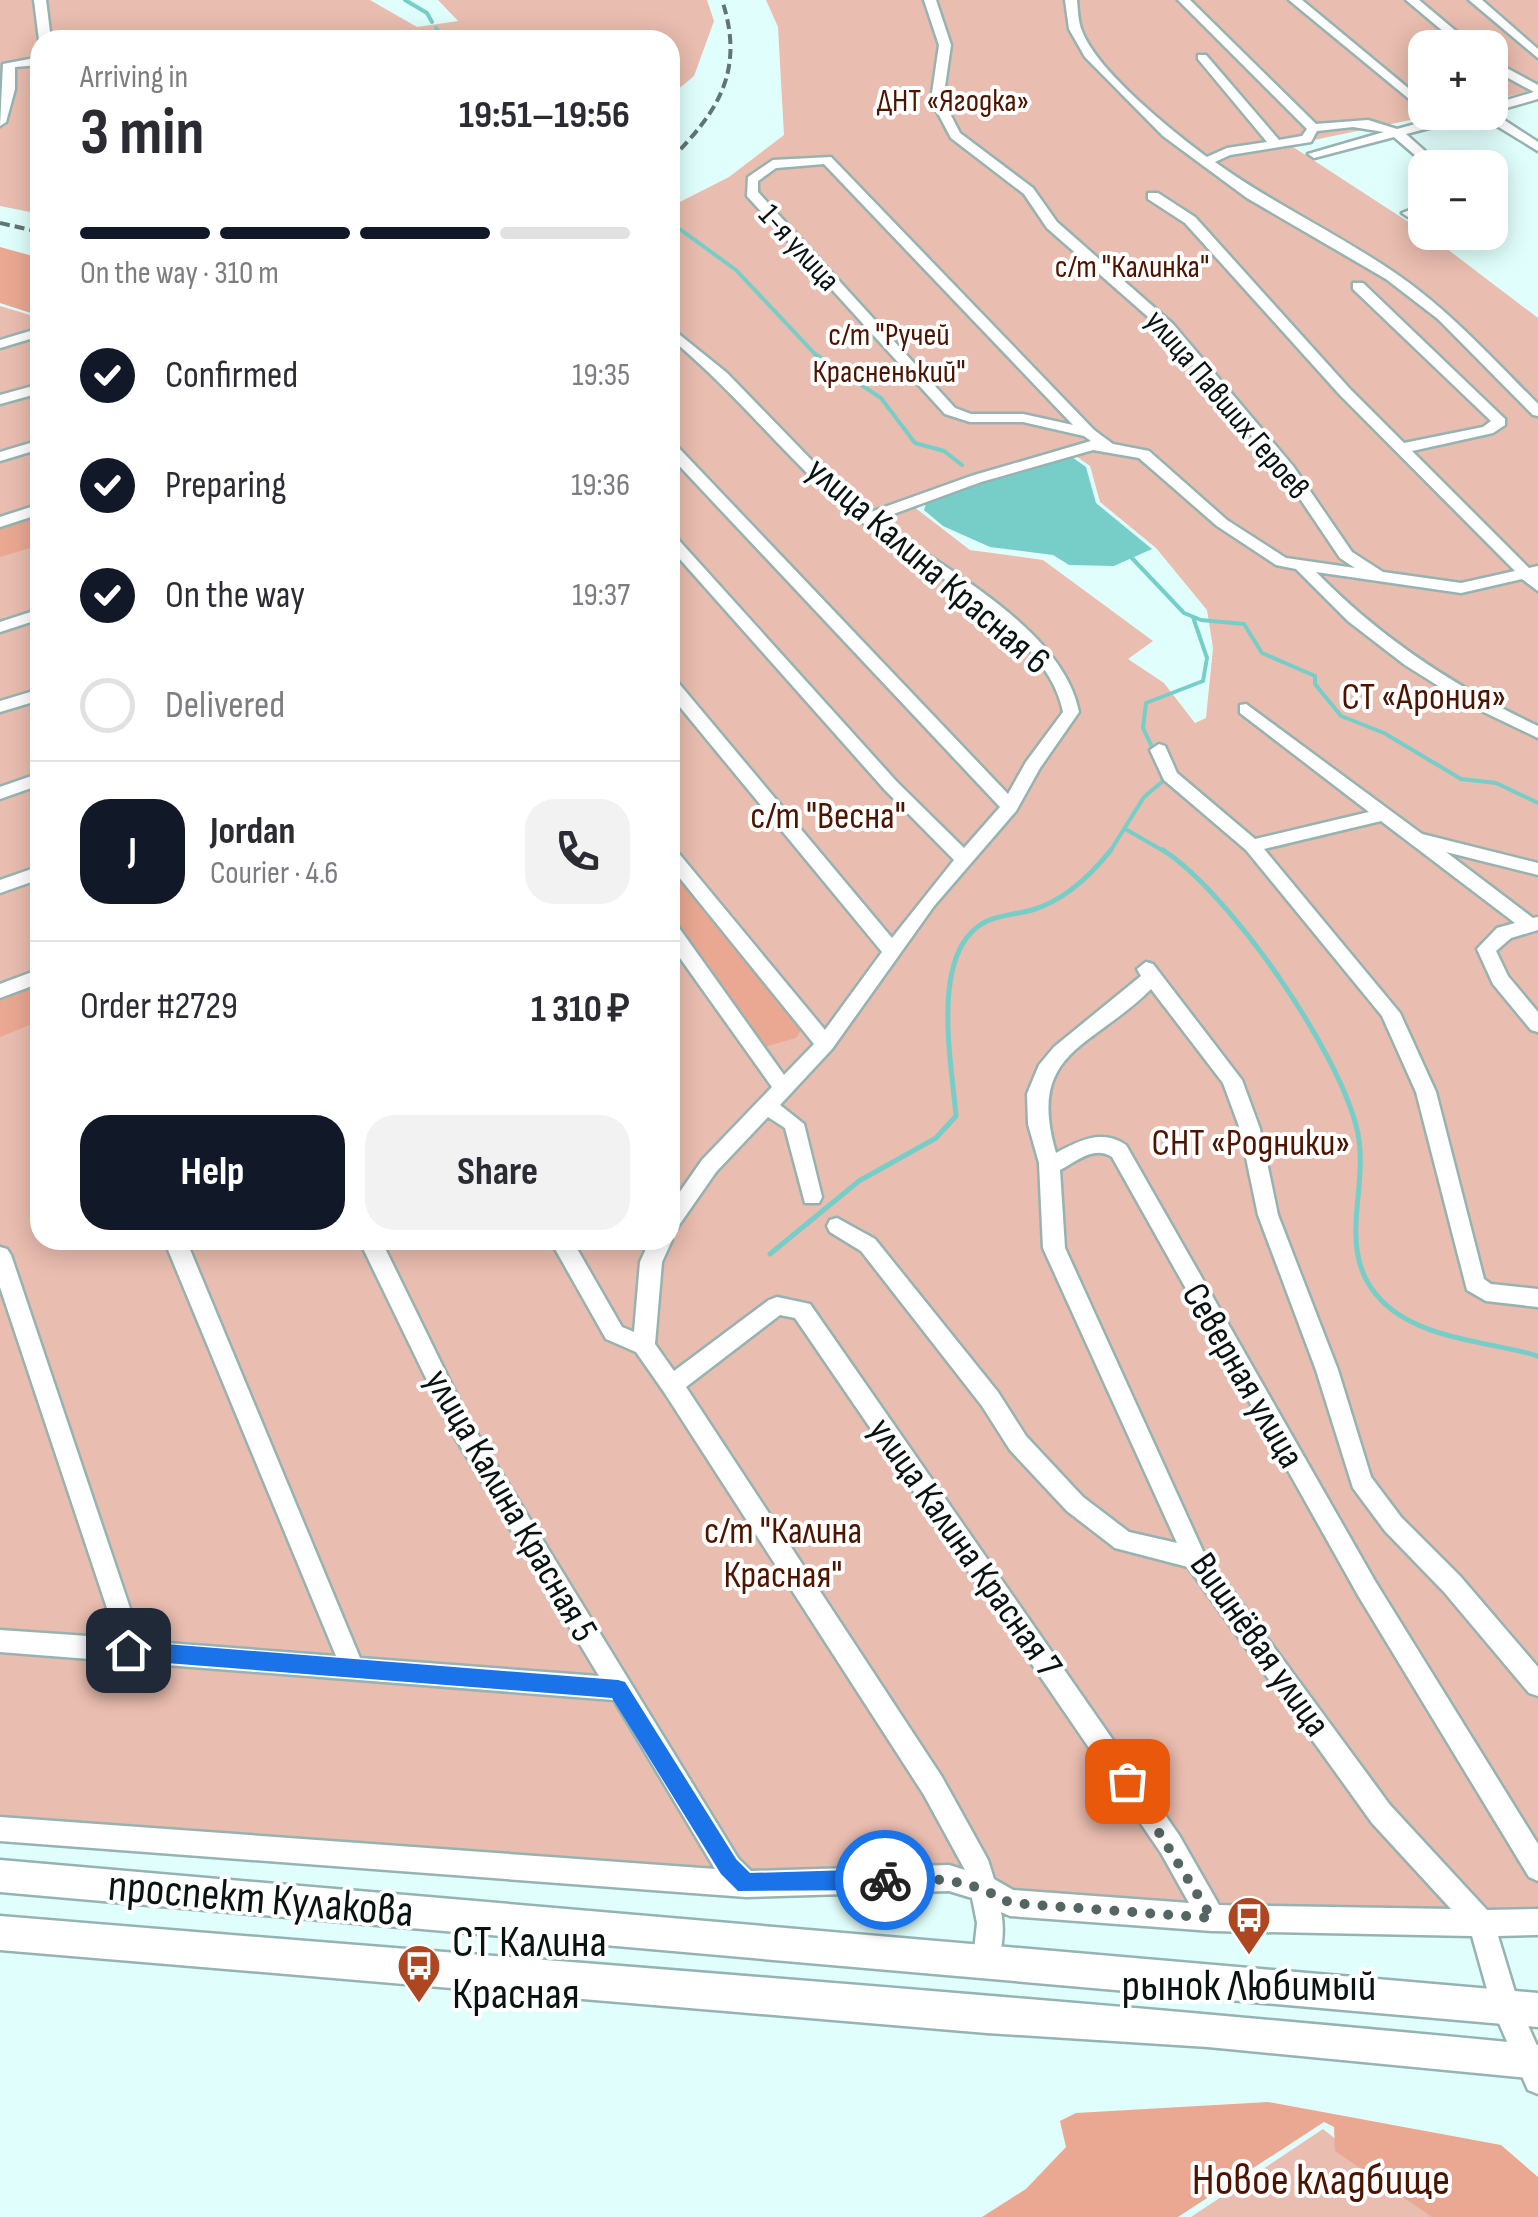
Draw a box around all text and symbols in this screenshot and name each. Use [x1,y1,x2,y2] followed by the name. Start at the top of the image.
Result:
[1408,30,1508,250] map controls
[1408,30,1508,130] button: +
[80,58,188,97] text: Arriving in
[877,82,1029,121] park label: ДНТ «Ягодка»
[459,93,630,138] text: 19:51–19:56
[80,95,204,173] text: 3 min
[1408,150,1508,250] button: −
[750,197,848,299] street label: 1-я улица
[1055,248,1209,287] park label: с/т "Калинка"
[80,254,279,293] text: On the way · 310 m
[1136,302,1317,508] street label: улица Павших Героев
[813,316,965,392] park label: с/т "Ручей Красненький"
[80,348,135,403] icon: check
[165,353,298,398] text: Confirmed
[572,356,630,395] text: 19:35
[797,448,1059,684] street label: улица Калина Красная 6
[80,458,135,513] icon: check
[165,463,286,508] text: Preparing
[571,466,630,505] text: 19:36
[80,568,135,623] icon: check
[165,573,305,618] text: On the way
[572,576,630,615] text: 19:37
[1342,675,1506,720] park label: СТ «Арония»
[165,683,285,728] text: Delivered
[750,794,906,839] park label: с/т "Весна"
[525,799,630,904] button: phone
[210,809,295,854] text: Jordan
[128,829,137,874] text: J
[210,854,338,893] text: Courier · 4.6
[80,984,238,1029] text: Order #2729
[531,987,630,1032] text: 1 310 ₽
[80,1115,345,1230] button: Help
[365,1115,630,1230] button: Share
[1152,1121,1350,1166] park label: СНТ «Родники»
[1172,1275,1314,1476] street label: Северная улица
[415,1362,607,1650] street label: улица Калина Красная 5
[858,1409,1071,1686] street label: улица Калина Красная 7
[704,1509,862,1598] park label: с/т "Калина Красная"
[1180,1544,1339,1745] street label: Вишнёвая улица
[86,1608,171,1693] pin
[101,1623,156,1678] icon: home
[1085,1739,1170,1824] pin
[1100,1754,1155,1809] icon: bag
[835,1830,935,1930] courier
[858,1853,913,1908] icon: bike
[106,1859,416,1940] street label: проспект Кулакова
[1226,1895,1272,1956] bus stop icon: рынок Любимый
[452,1915,607,2022] place label: СТ Калина Красная
[396,1943,442,2004] bus stop icon: СТ Калина Красная
[1122,1959,1376,2014] place label: рынок Любимый
[1192,2153,1450,2208] park label: Новое кладбище

